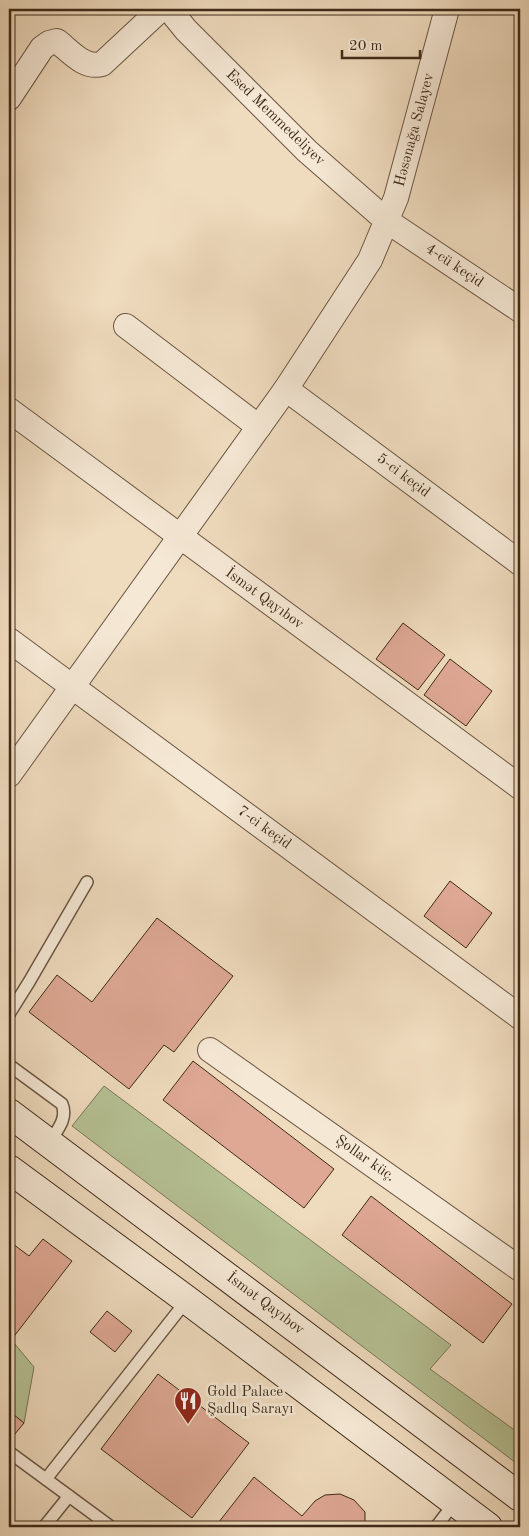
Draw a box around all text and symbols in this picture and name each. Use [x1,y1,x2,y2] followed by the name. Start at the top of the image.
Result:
[342,28,419,60] scale bar
[349,39,383,54] text: 20 m
[223,67,327,169] street label: Esed Memmedeliyev
[393,71,437,189] street label: Həsənağa Salayev
[422,241,486,291] street label: 4-cü keçid
[374,451,432,501] street label: 5-ci keçid
[222,563,308,632] street label: İsmət Qayıbov
[234,804,294,852] street label: 7-ci keçid
[332,1133,398,1185] street label: Şollar küç.
[223,1268,308,1338] street label: İsmət Qayıbov
[207,1385,293,1417] place label: Gold Palace Şadlıq Sarayı
[173,1386,203,1425] restaurant icon: Gold Palace Şadlıq Sarayı

